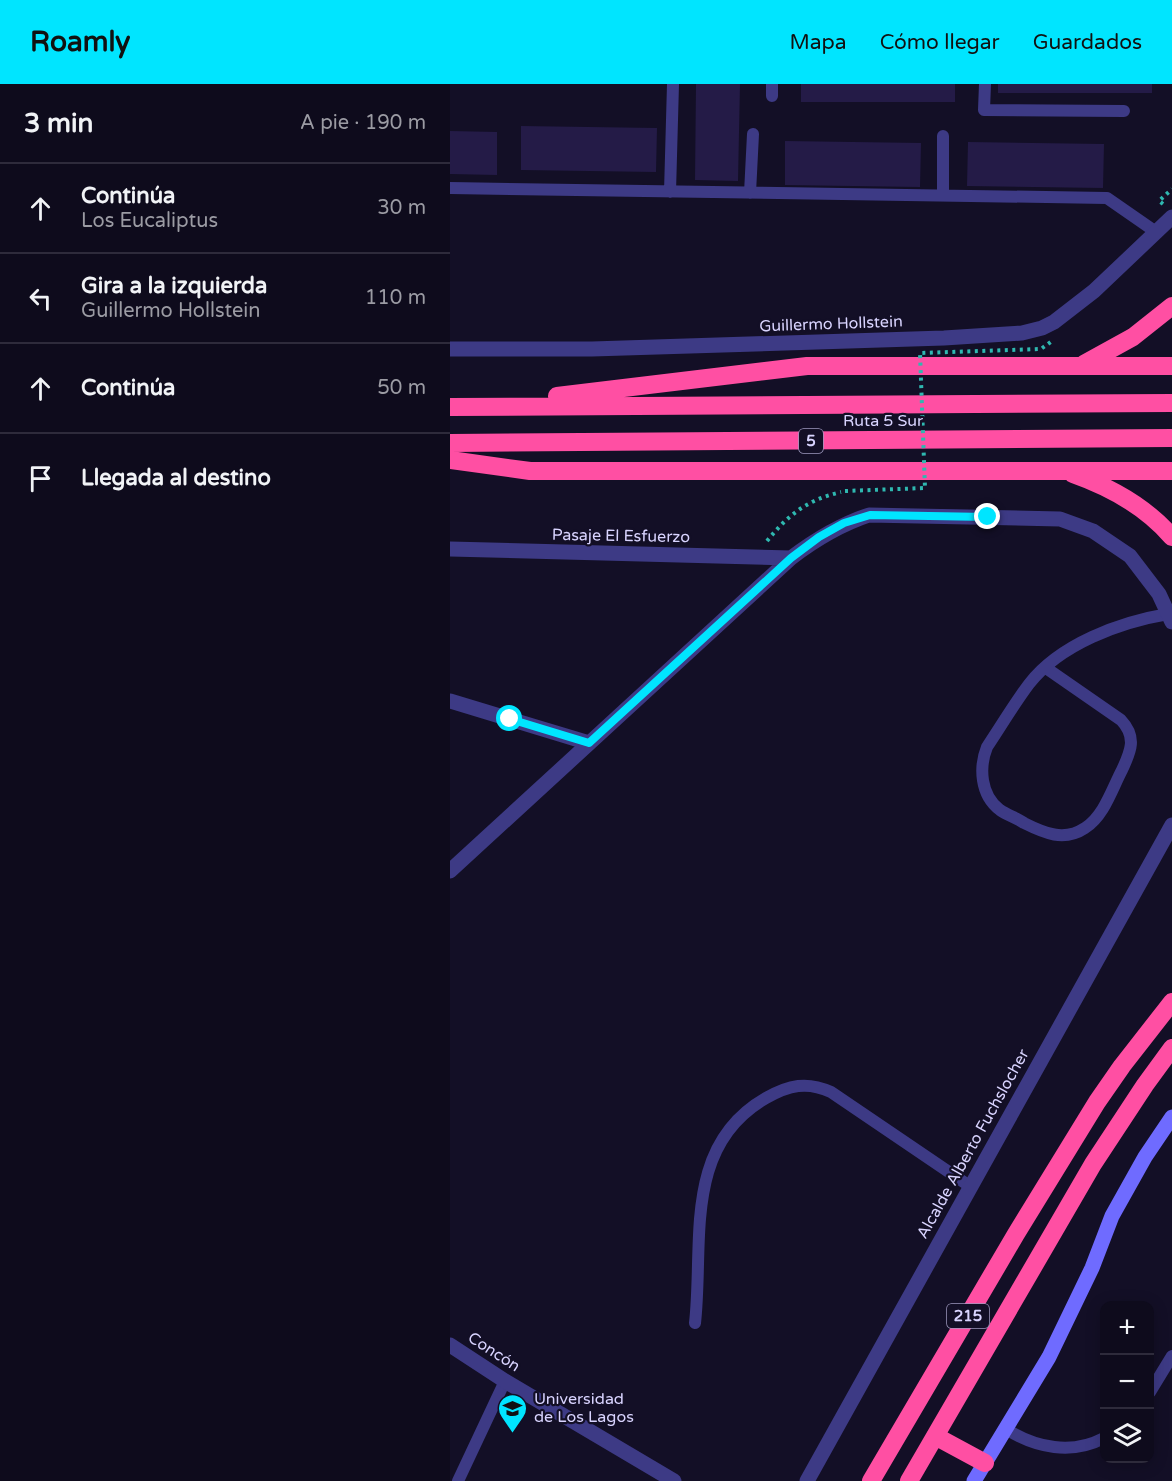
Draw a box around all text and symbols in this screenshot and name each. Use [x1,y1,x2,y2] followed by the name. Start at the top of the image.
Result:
[30,25,130,59] text: Roamly
[789,30,847,55] text: Mapa
[880,30,1000,55] text: Cómo llegar
[1033,30,1142,55] text: Guardados
[24,108,93,139] text: 3 min
[300,111,426,135] text: A pie · 190 m
[81,183,175,209] text: Continúa
[24,192,57,225] icon: ahead
[377,196,426,220] text: 30 m
[81,209,218,233] text: Los Eucaliptus
[81,273,267,299] text: Gira a la izquierda
[24,282,57,315] icon: left
[365,286,426,310] text: 110 m
[81,299,260,323] text: Guillermo Hollstein
[759,312,903,336] street label: Guillermo Hollstein
[24,372,57,405] icon: ahead
[81,375,175,401] text: Continúa
[377,376,426,400] text: 50 m
[843,411,924,431] street label: Ruta 5 Sur
[799,429,823,453] road number: 5
[24,462,57,495] icon: arrive
[81,465,271,491] text: Llegada al destino
[974,503,1000,529] route end
[552,525,690,547] street label: Pasaje El Esfuerzo
[496,705,522,731] route start
[912,1045,1034,1242] street label: Alcalde Alberto Fuchslocher
[1100,1301,1154,1463] map controls
[1100,1301,1154,1355] button: +
[947,1304,989,1328] road number: 215
[464,1328,524,1376] street label: Concón
[1100,1355,1154,1409] button: −
[534,1389,634,1427] place label: Universidad de Los Lagos
[497,1392,529,1434] school or university icon: Universidad de Los Lagos
[1100,1409,1154,1463] button: layers

